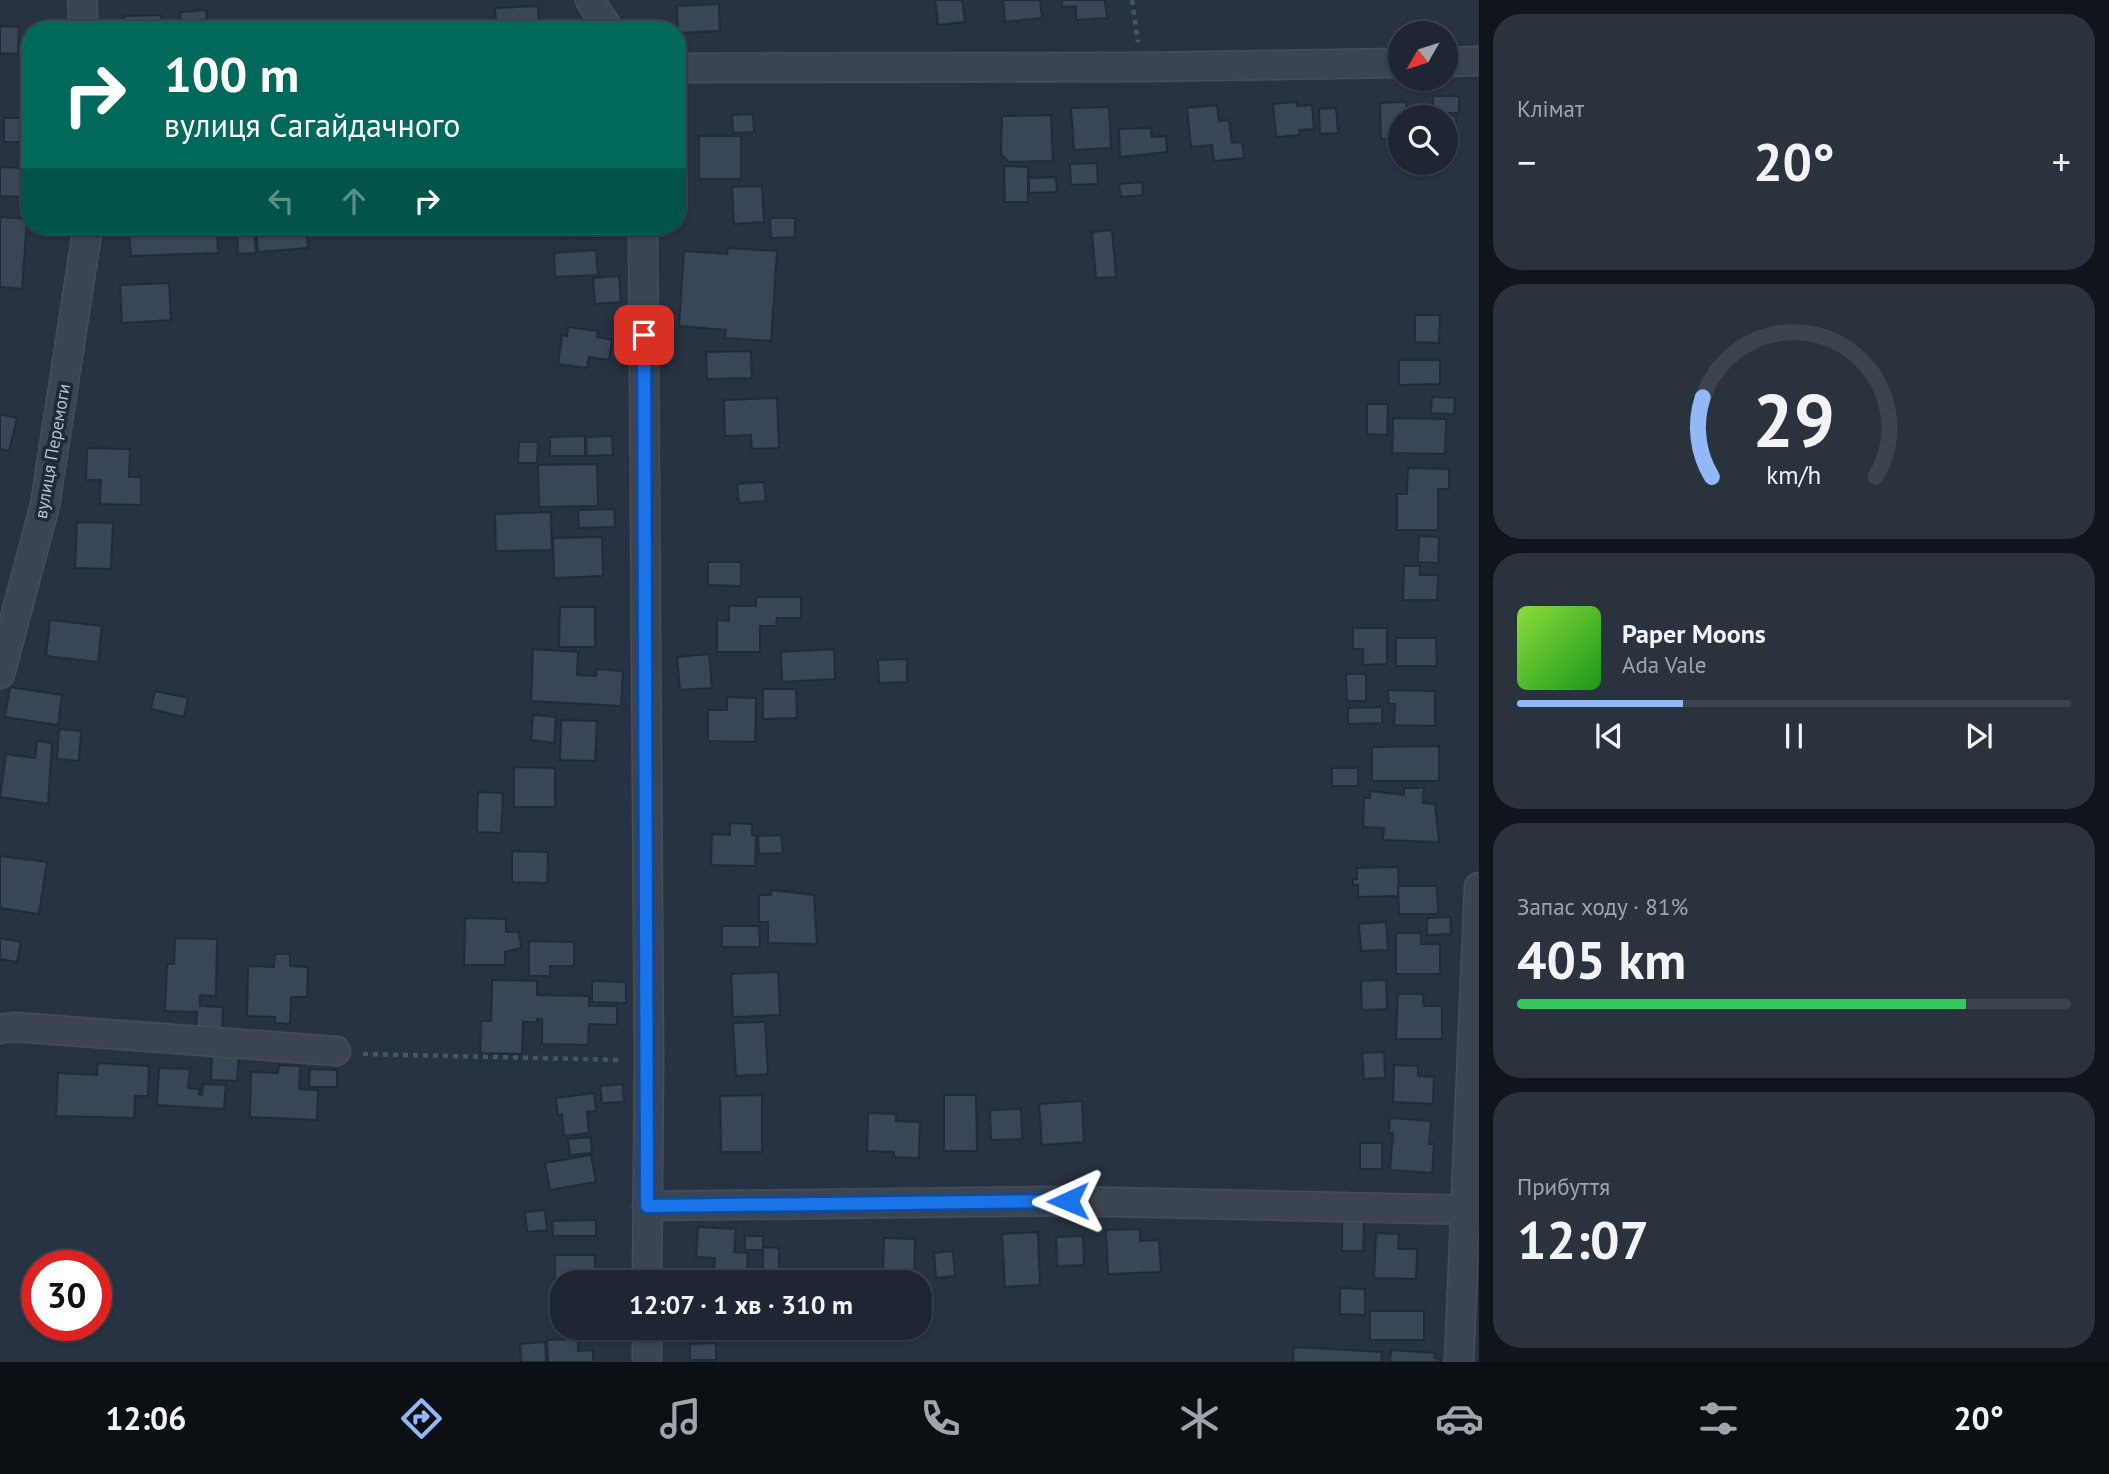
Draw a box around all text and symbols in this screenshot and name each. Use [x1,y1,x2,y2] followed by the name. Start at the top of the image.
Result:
[1388,21,1458,91] north arrow
[1388,21,1458,175] map controls
[164,42,299,106] text: 100 m
[49,49,140,140] icon: right
[1517,94,1584,123] text: Клімат
[164,104,460,146] text: вулиця Сагайдачного
[1388,105,1458,175] button: search
[1753,128,1835,195] text: 20°
[1517,137,1536,186] text: −
[2052,137,2071,186] text: +
[262,182,300,220] icon: left
[335,182,373,220] icon: ahead
[408,182,446,220] icon: right
[614,305,674,365] pin
[625,316,663,354] icon: arrive
[1753,374,1835,468] text: 29
[29,382,75,520] street label: вулиця Перемоги
[1767,459,1821,491] text: km/h
[1622,617,1766,650] text: Paper Moons
[1622,650,1706,679] text: Ada Vale
[1590,717,1628,755] icon: previous
[1775,717,1813,755] icon: pause
[1960,717,1998,755] icon: next
[1517,892,1688,921] text: Запас ходу · 81%
[1517,926,1686,993] text: 405 km
[1031,1164,1105,1238] position arrow
[1517,1172,1610,1201] text: Прибуття
[1517,1206,1649,1273] text: 12:07
[21,1250,112,1341] speed limit sign: 30
[629,1288,853,1321] text: 12:07 · 1 хв · 310 m
[397,1394,446,1443] icon: directions
[656,1394,705,1443] icon: music
[916,1394,965,1443] icon: phone
[1175,1394,1224,1443] icon: climate
[1435,1394,1484,1443] icon: car
[1694,1394,1743,1443] icon: filters
[105,1397,186,1439] text: 12:06
[1953,1397,2004,1439] text: 20°

